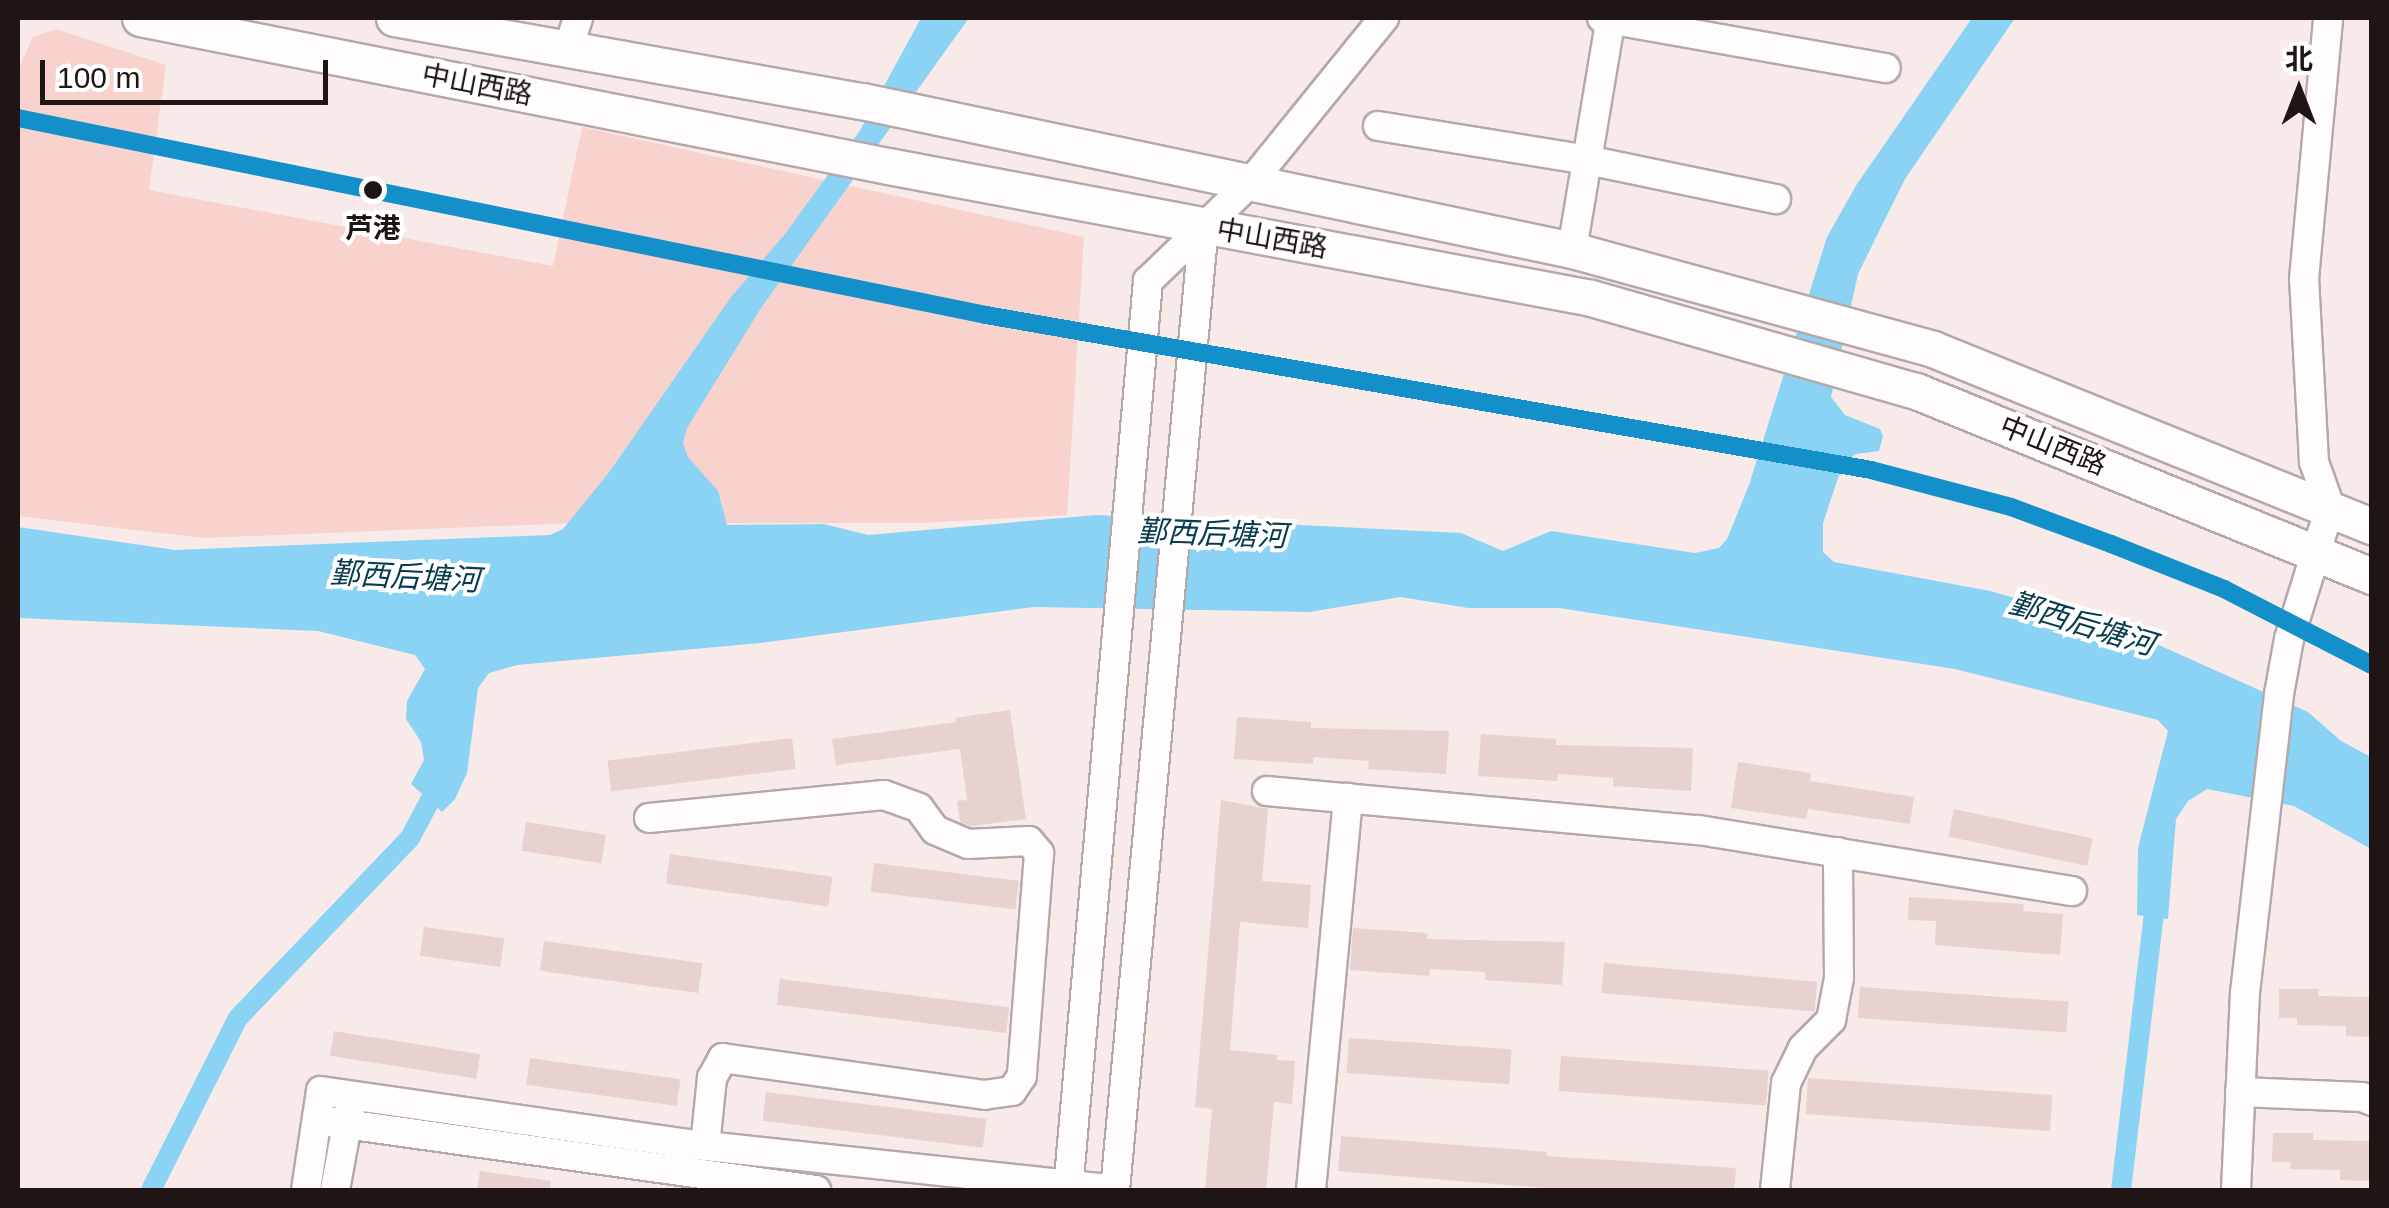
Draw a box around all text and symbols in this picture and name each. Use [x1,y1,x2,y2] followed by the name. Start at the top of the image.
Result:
[45,40,332,102] scale bar
[2249,40,2349,140] north arrow
[2285,44,2313,75] text: 北
[419,58,535,112] street label: 中山西路
[57,61,140,94] text: 100 m
[356,173,390,207] marker: 芦港
[345,212,401,246] place label: 芦港
[1214,213,1330,265] street label: 中山西路
[1995,409,2111,483] street label: 中山西路
[1136,513,1288,555] water label: 鄞西后塘河
[329,555,481,599] water label: 鄞西后塘河
[2005,585,2159,663] water label: 鄞西后塘河

